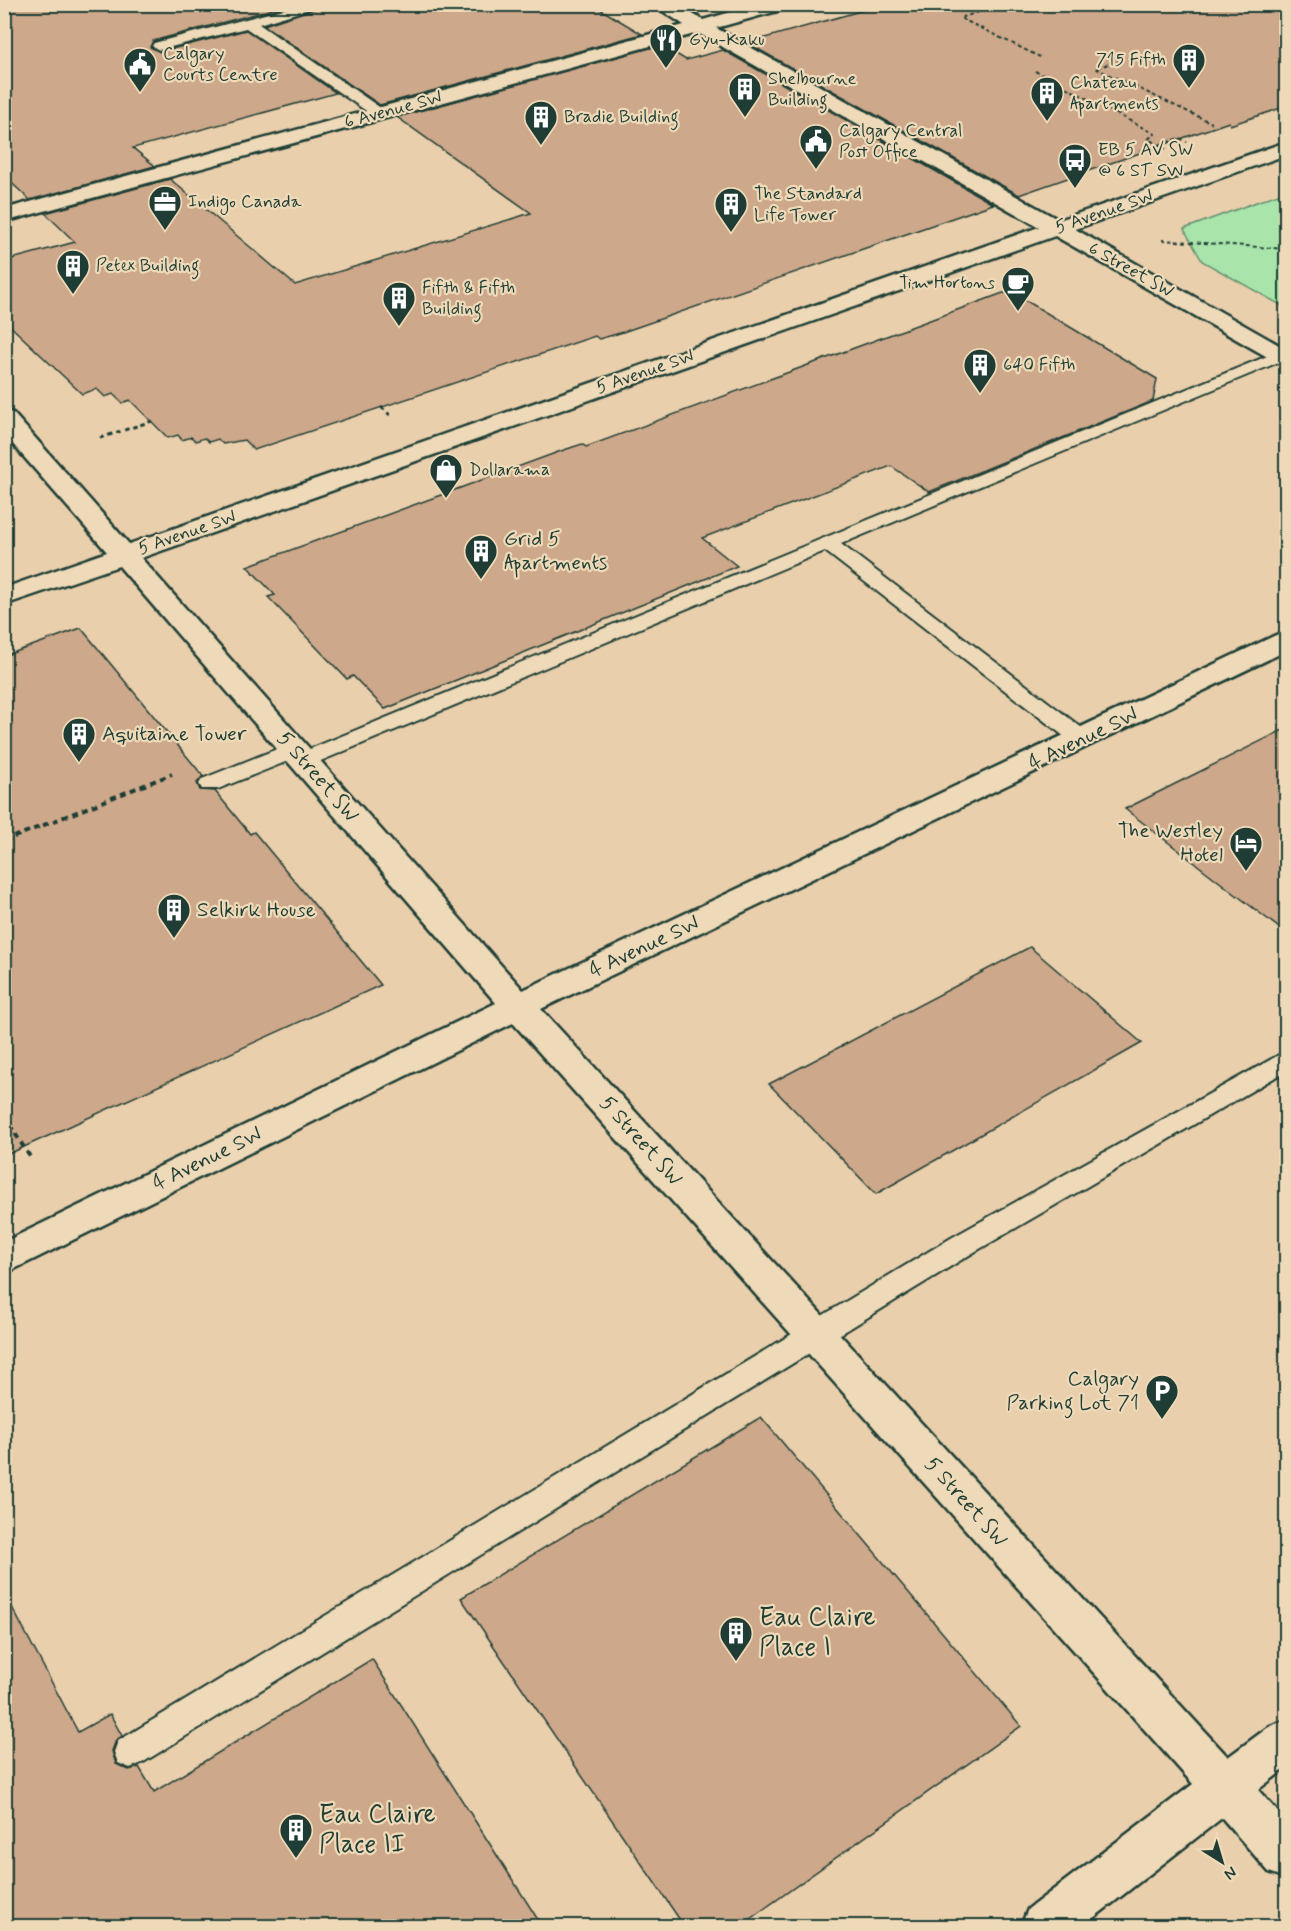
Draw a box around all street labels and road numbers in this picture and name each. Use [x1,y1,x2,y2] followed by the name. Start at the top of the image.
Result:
[341,85,445,135] street label: 6 Avenue SW
[1052,184,1156,240] street label: 5 Avenue SW
[1084,237,1178,303] street label: 6 Street SW
[593,344,697,400] street label: 5 Avenue SW
[135,505,239,561] street label: 5 Avenue SW
[1024,700,1142,778] street label: 4 Avenue SW
[271,725,365,829] street label: 5 Street SW
[584,909,704,985] street label: 4 Avenue SW
[593,1090,689,1192] street label: 5 Street SW
[148,1120,266,1198] street label: 4 Avenue SW
[918,1451,1014,1553] street label: 5 Street SW

